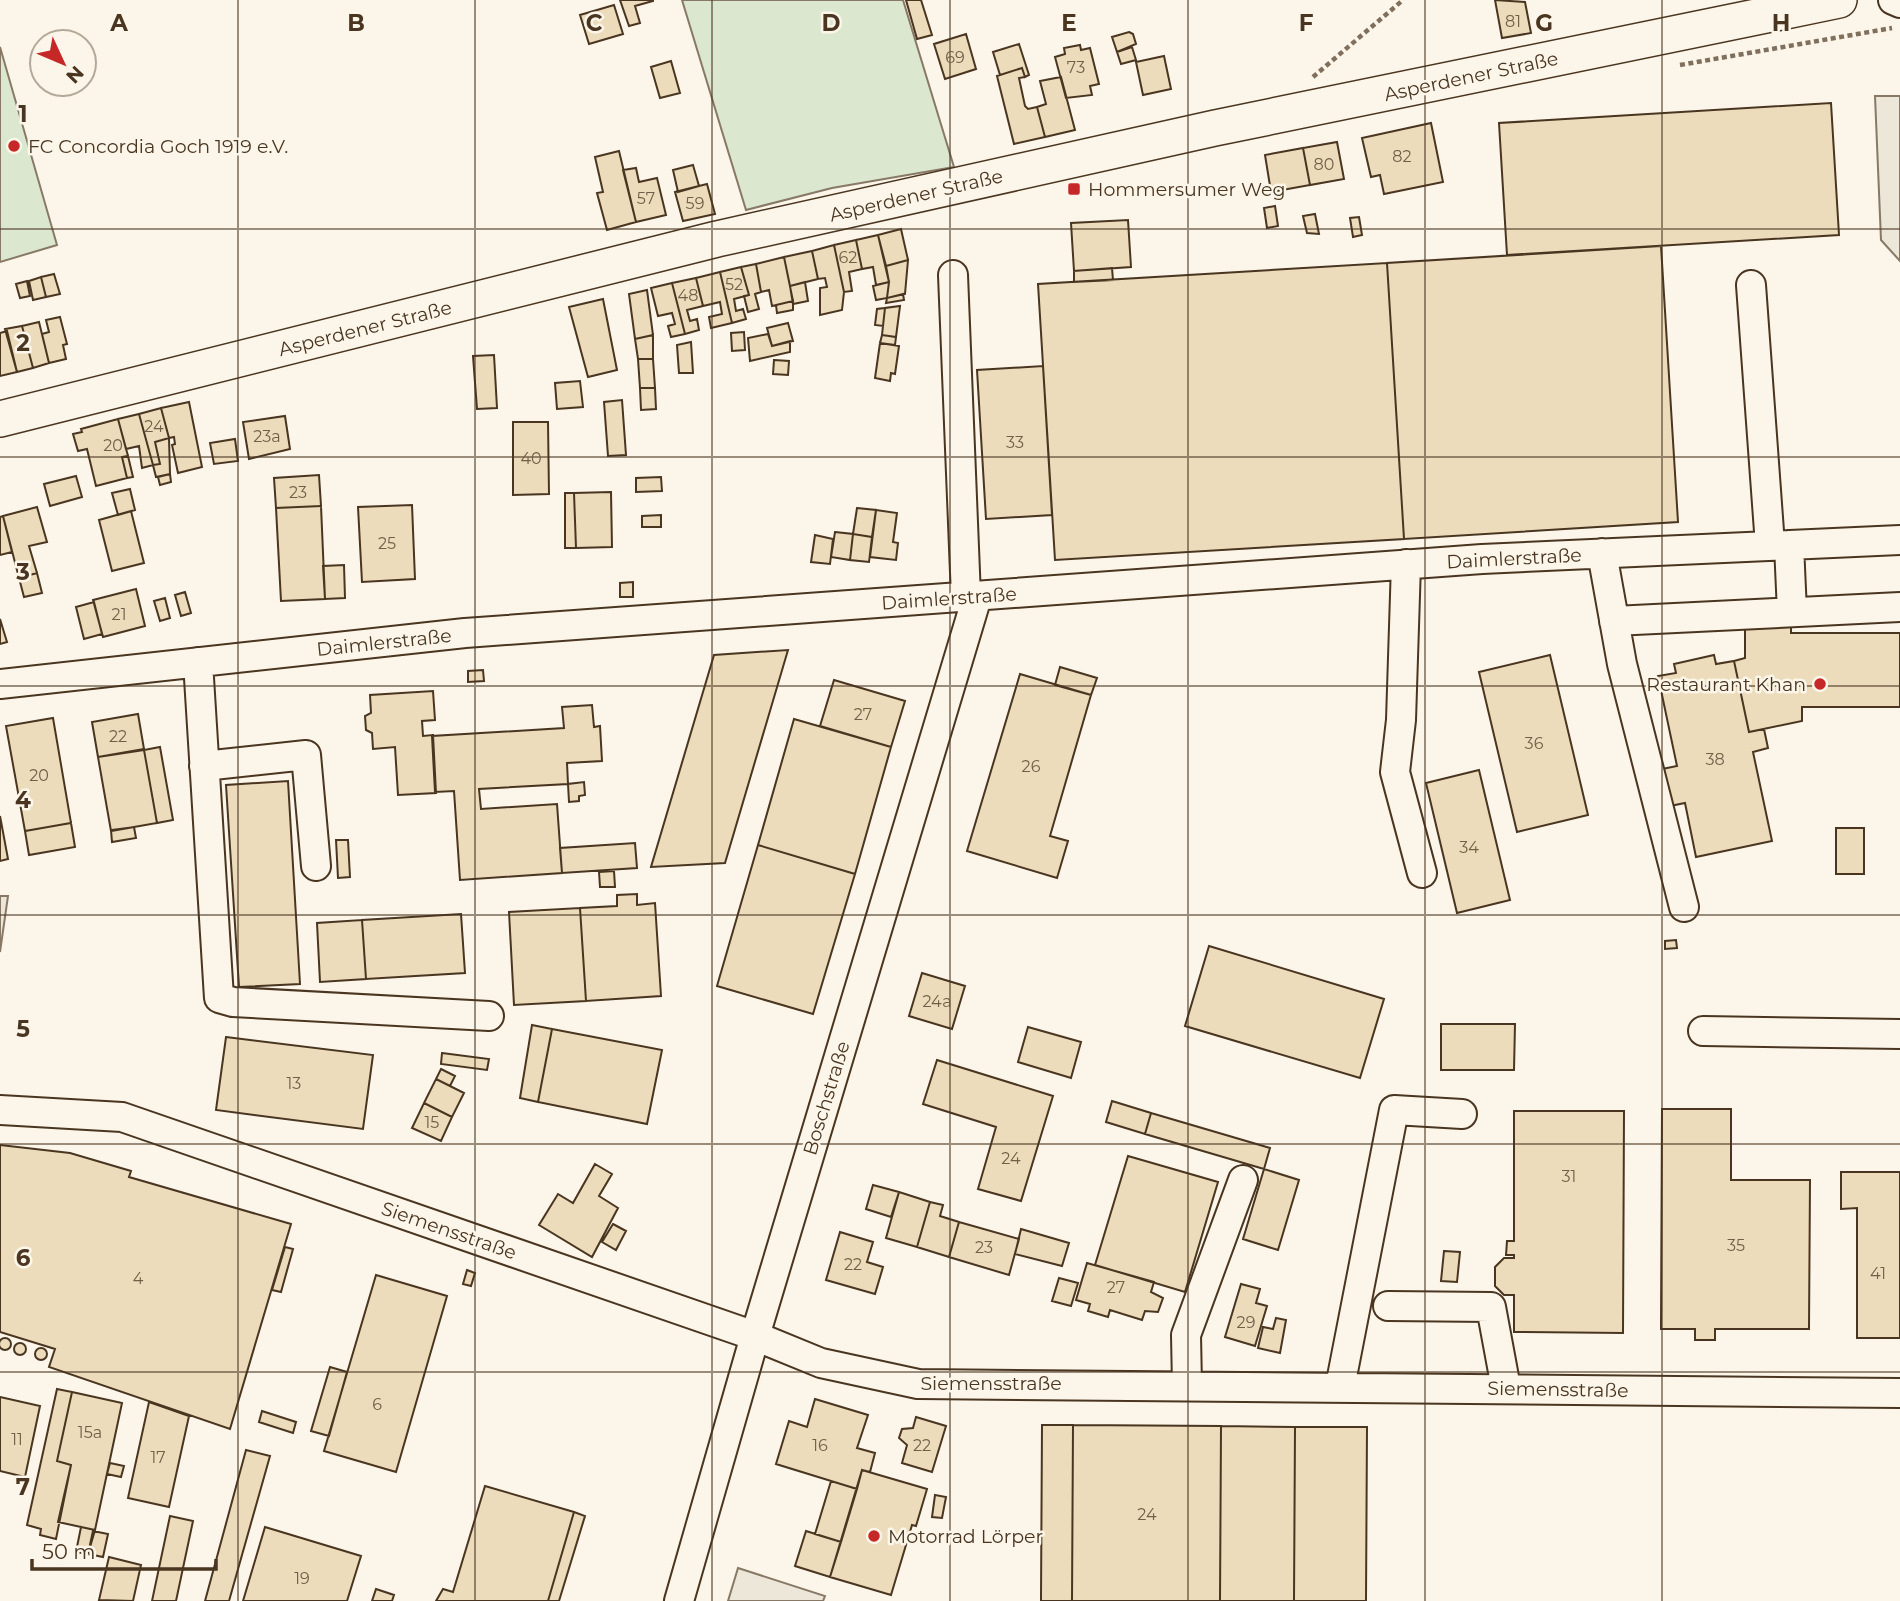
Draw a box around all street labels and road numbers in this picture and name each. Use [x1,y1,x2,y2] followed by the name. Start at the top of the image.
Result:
[1382,47,1560,106] street label: Asperdener Straße
[827,164,1005,227] street label: Asperdener Straße
[276,296,454,361] street label: Asperdener Straße
[1446,543,1582,574] street label: Daimlerstraße
[881,582,1017,615] street label: Daimlerstraße
[315,624,453,661] street label: Daimlerstraße
[798,1038,855,1158] street label: Boschstraße
[378,1197,519,1264] street label: Siemensstraße
[920,1372,1062,1395] street label: Siemensstraße
[1487,1377,1629,1402] street label: Siemensstraße

